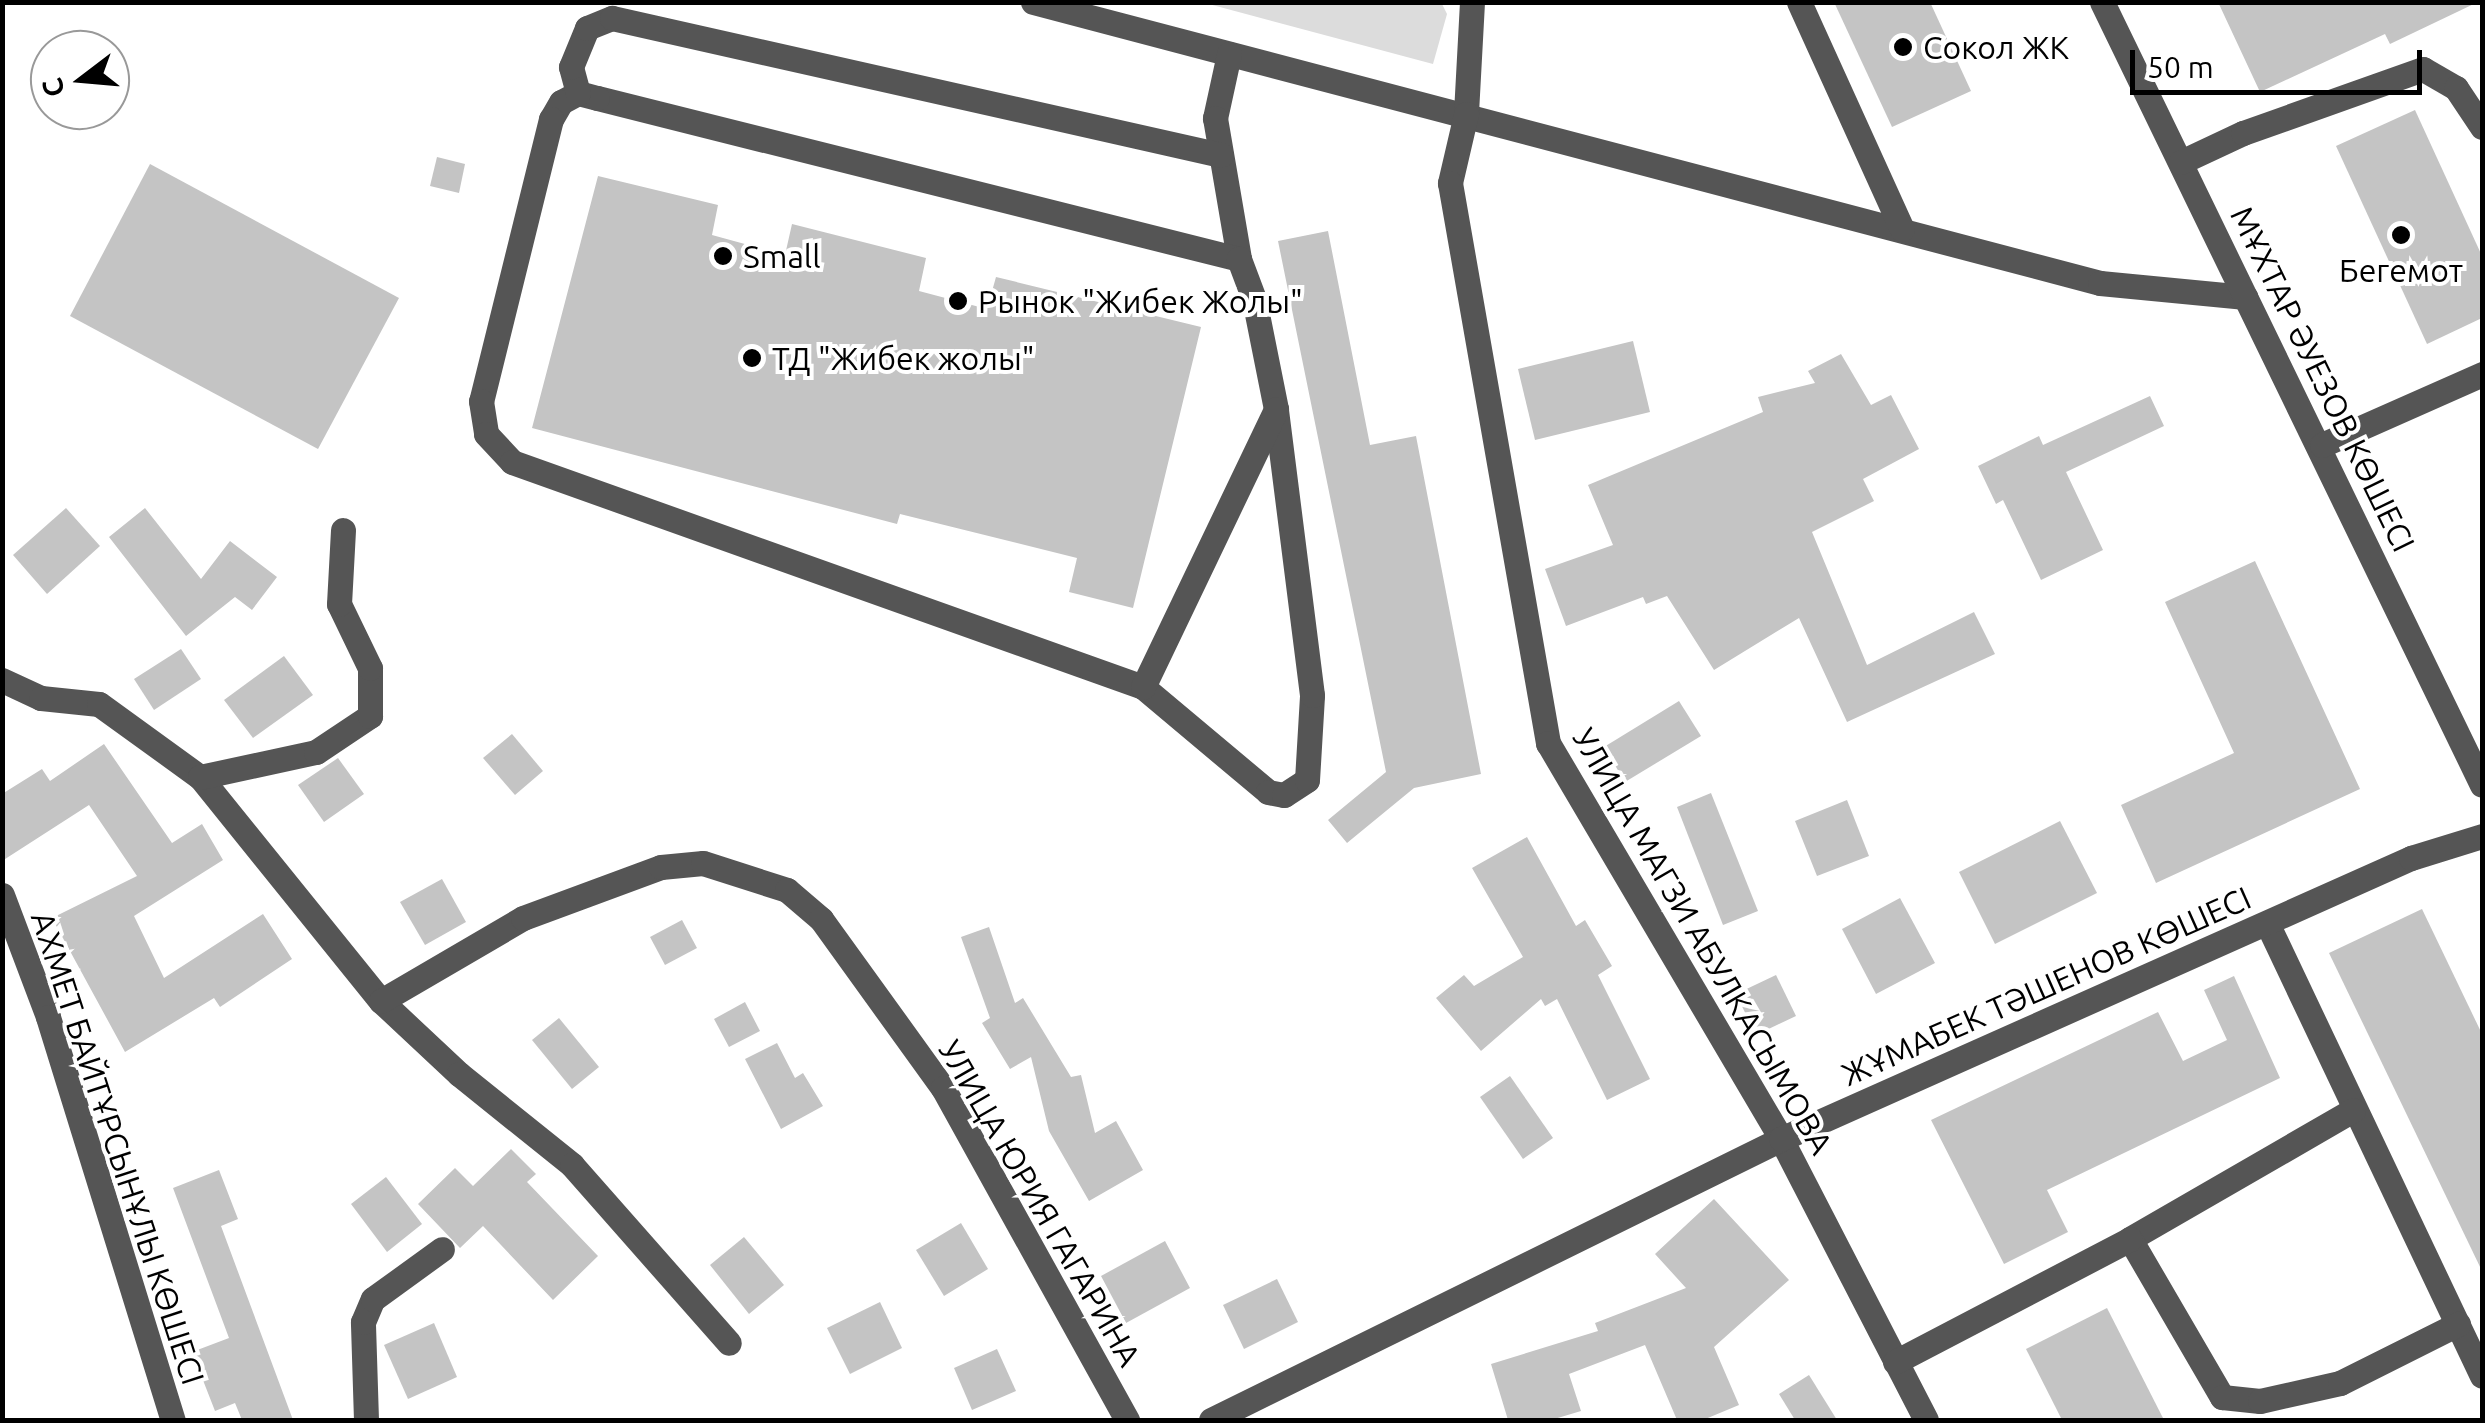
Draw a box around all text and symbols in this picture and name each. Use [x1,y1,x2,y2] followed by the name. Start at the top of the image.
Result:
[1923,28,2069,66] place label: Сокол ЖК
[30,30,130,130] north arrow
[2135,30,2428,92] scale bar
[1892,36,1914,58] marker: Сокол ЖК
[2147,50,2214,84] text: 50 m
[35,75,70,101] text: С
[2223,200,2423,558] street label: МҰХТАР ӘУЕЗОВ КӨШЕСІ
[2390,224,2412,246] marker: Бегемот
[743,237,821,275] place label: Small
[712,245,734,267] marker: Small
[2339,251,2463,289] place label: Бегемот
[978,282,1303,320] place label: Рынок "Жибек Жолы"
[947,290,969,312] marker: Рынок "Жибек Жолы"
[772,339,1035,377] place label: ТД "Жибек жолы"
[741,347,763,369] marker: ТД "Жибек жолы"
[1565,721,1841,1161] street label: УЛИЦА МАГЗИ АБУЛКАСЫМОВА
[1835,878,2257,1094] street label: ЖҰМАБЕК ТӘШЕНОВ КӨШЕСІ
[23,907,213,1389] street label: АХМЕТ БАЙТҰРСЫНҰЛЫ КӨШЕСІ
[931,1033,1149,1373] street label: УЛИЦА ЮРИЯ ГАГАРИНА

